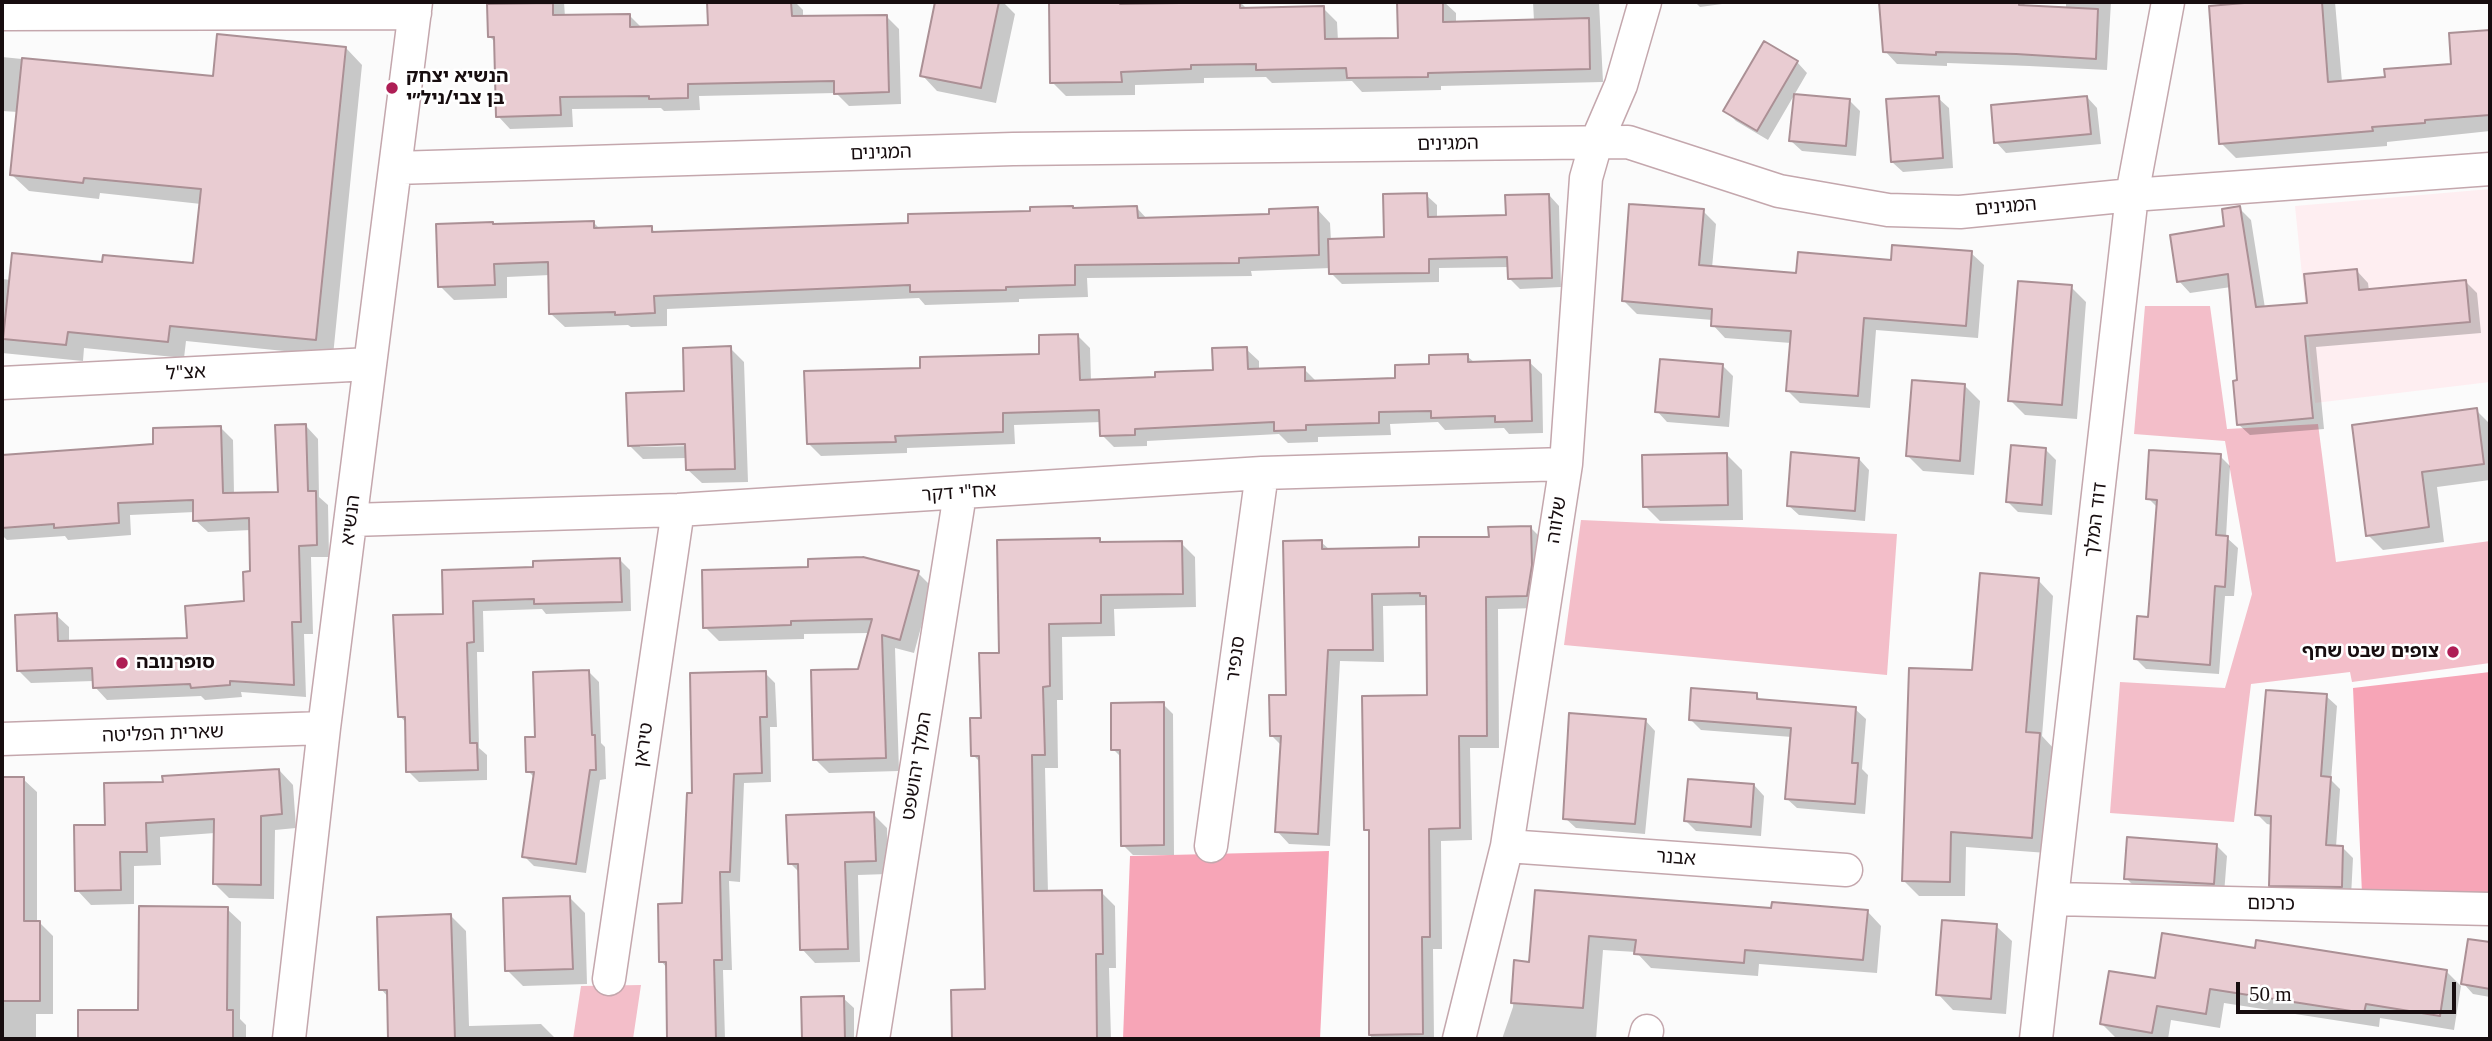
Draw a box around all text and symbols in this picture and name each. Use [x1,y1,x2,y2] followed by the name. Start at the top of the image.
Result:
[406,66,508,110] place label: הנשיא יצחק בן צבי/ניל״י
[384,80,400,96] marker: הנשיא יצחק בן צבי/ניל״י
[1417,132,1479,156] street label: המגינים
[850,141,912,165] street label: המגינים
[1974,193,2038,221] street label: המגינים
[165,361,207,385] street label: אצ"ל
[921,479,997,507] street label: אח"י דקר
[2080,481,2112,559] street label: דוד המלך
[337,494,365,546] street label: הנשיא
[1542,495,1572,545] street label: שלווה
[1222,635,1250,683] street label: סנפיר
[2302,641,2439,663] place label: צופים שבט שחף
[2445,644,2461,660] marker: צופים שבט שחף
[136,652,215,674] place label: סופרנובה
[114,655,130,671] marker: סופרנובה
[897,710,937,822] street label: המלך יהושפט
[102,720,224,748] street label: שארית הפליטה
[630,721,658,769] street label: טיראן
[1655,845,1697,871] street label: אבנר
[2247,892,2295,916] street label: כרכום
[2240,968,2460,1012] scale bar
[2249,982,2292,1006] text: 50 m

